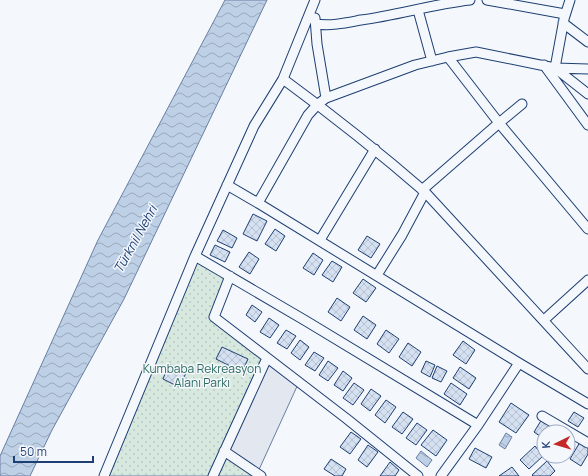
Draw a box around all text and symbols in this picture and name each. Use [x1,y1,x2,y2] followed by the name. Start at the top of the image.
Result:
[109,200,162,276] water label: Türknil Nehri
[143,360,261,391] park label: Kumbaba Rekreasyon Alanı Parkı
[536,424,576,464] north arrow
[14,438,93,464] scale bar
[538,440,553,449] text: K
[20,443,47,460] text: 50 m

